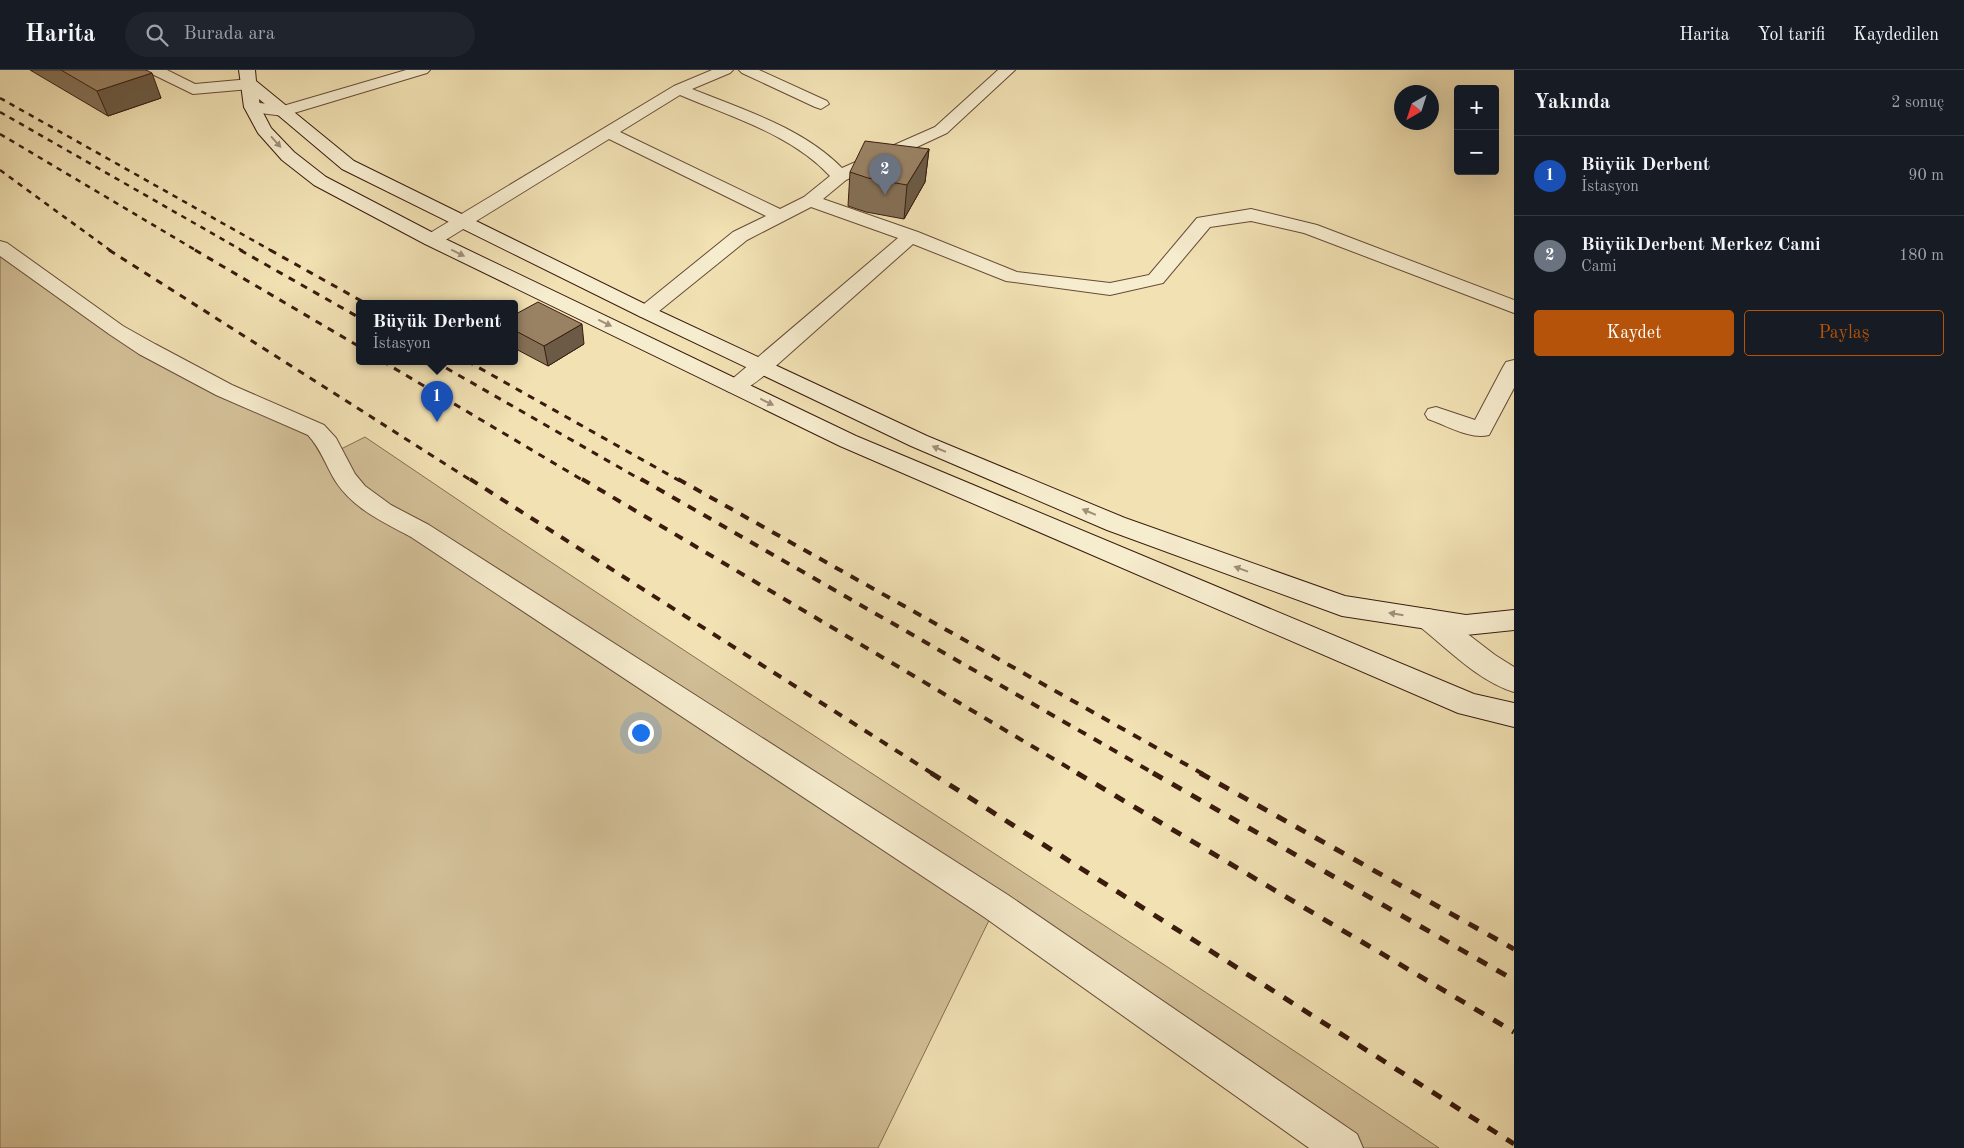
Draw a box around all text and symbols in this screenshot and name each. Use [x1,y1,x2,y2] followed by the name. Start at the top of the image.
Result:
[125,12,475,57] search box
[143,21,171,49] icon: search
[25,23,95,47] text: Harita
[183,25,275,44] text: Burada ara
[1679,26,1730,44] text: Harita
[1758,26,1825,44] text: Yol tarifi
[1853,26,1939,44] text: Kaydedilen
[1394,85,1439,130] north arrow
[1454,85,1499,175] map controls
[1454,85,1499,130] button: +
[1534,92,1610,113] text: Yakında
[1891,95,1944,111] text: 2 sonuç
[1454,130,1499,175] button: −
[270,136,281,149] one-way arrow
[869,154,901,195] pin: 2
[1581,156,1710,175] text: Büyük Derbent
[1545,168,1555,184] text: 1
[1908,168,1944,184] text: 90 m
[1581,179,1639,195] text: İstasyon
[1581,236,1821,255] text: BüyükDerbent Merkez Cami
[1545,248,1555,264] text: 2
[1899,248,1944,264] text: 180 m
[451,249,466,257] one-way arrow
[1581,259,1617,275] text: Cami
[356,300,518,365] popup
[1534,310,1734,356] button: Kaydet
[1744,310,1944,356] button: Paylaş
[373,313,501,332] text: Büyük Derbent
[598,320,612,328] one-way arrow
[373,336,431,352] text: İstasyon
[421,381,453,422] pin: 1
[760,398,774,406] one-way arrow
[931,445,946,453] one-way arrow
[1082,508,1096,516] one-way arrow
[1233,565,1248,573] one-way arrow
[1388,610,1404,618] one-way arrow
[628,720,654,746] your location

